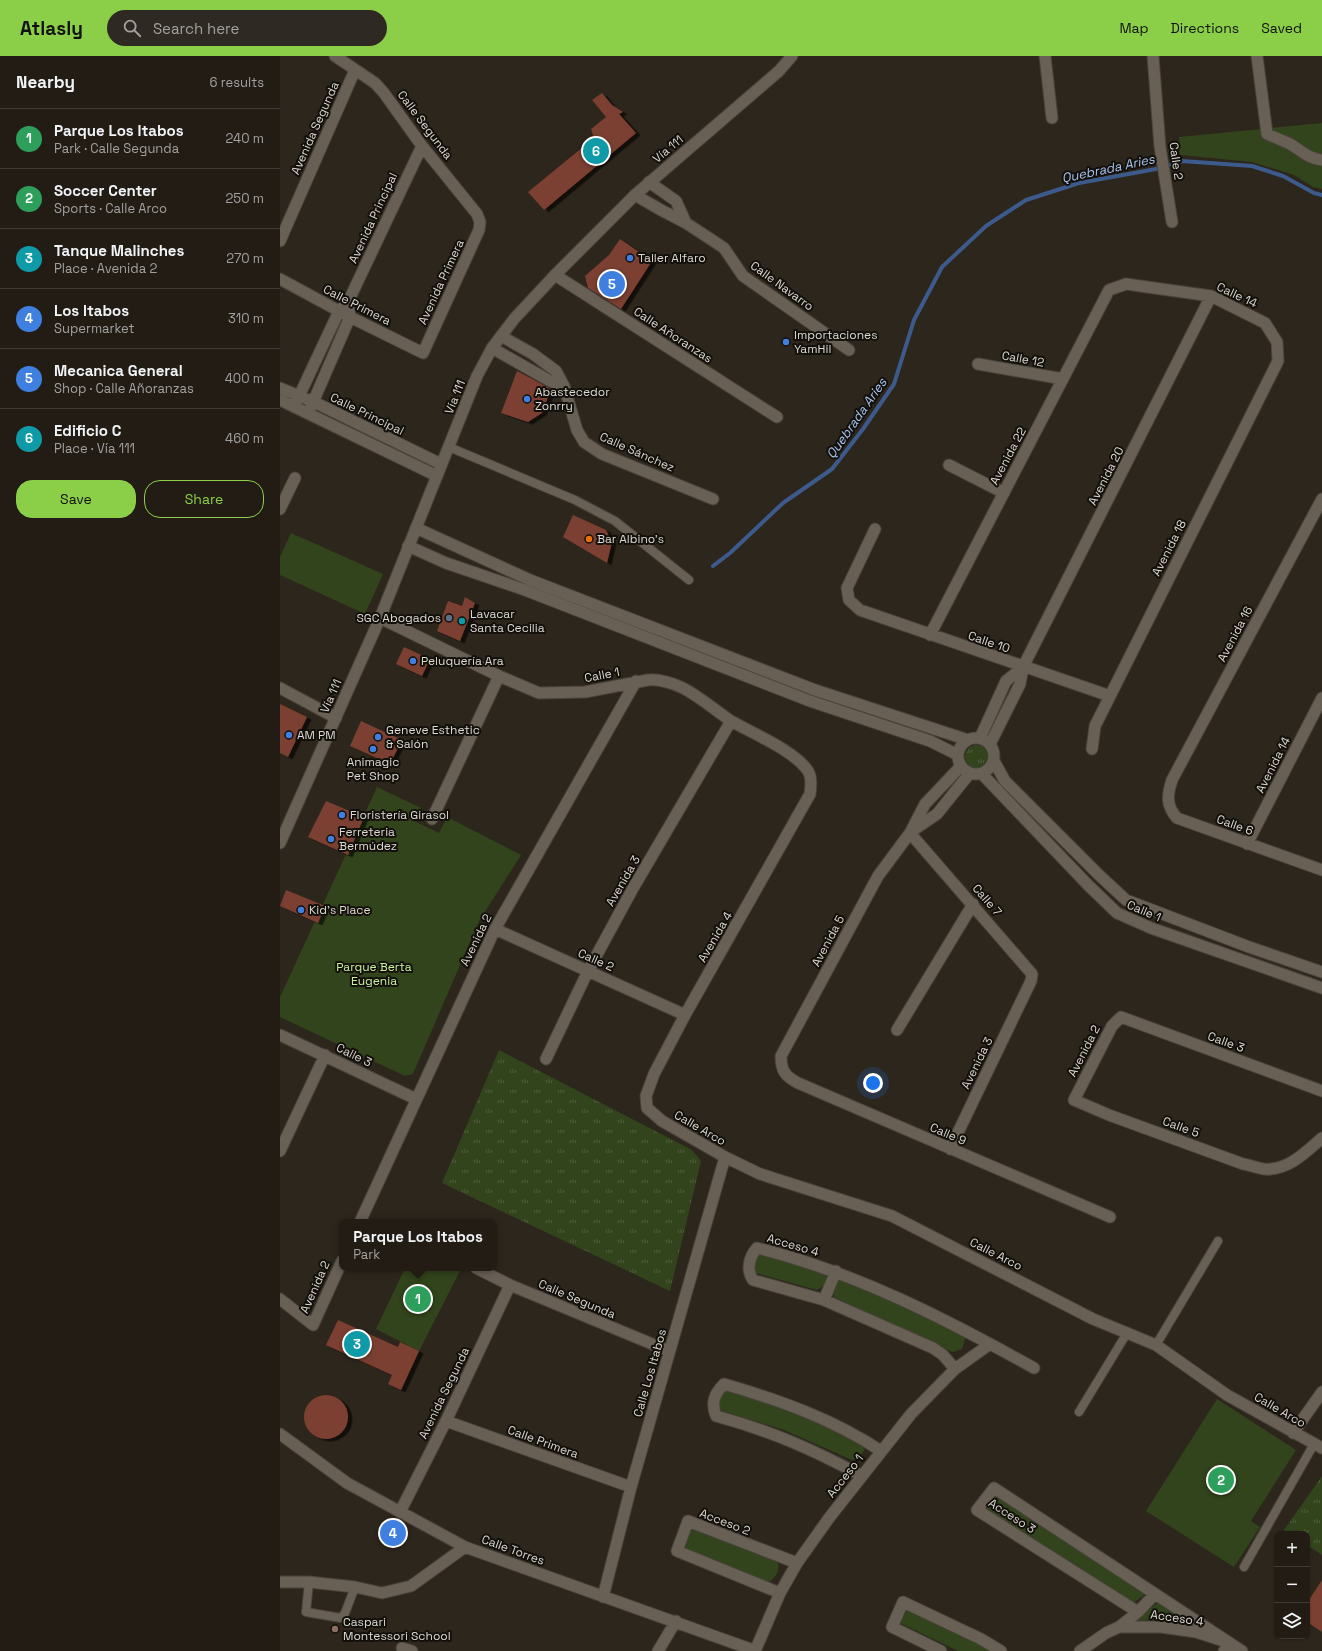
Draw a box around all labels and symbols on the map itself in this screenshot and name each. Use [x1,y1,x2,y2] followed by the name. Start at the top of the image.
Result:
[287,79,343,177] street label: Avenida Segunda
[394,87,456,163] street label: Calle Segunda
[649,131,687,167] street label: Vía 111
[583,136,609,166] pin: 6
[1165,141,1187,181] street label: Calle 2
[1060,150,1157,187] water label: Quebrada Aries
[345,170,401,266] street label: Avenida Principal
[414,237,468,327] street label: Avenida Primera
[638,250,706,266] place label: Taller Alfaro
[625,253,635,263] marker: Taller Alfaro
[747,258,817,314] street label: Calle Navarro
[599,269,625,299] pin: 5
[1214,279,1260,312] street label: Calle 14
[320,281,394,329] street label: Calle Primera
[631,304,715,366] street label: Calle Añoranzas
[794,327,877,357] place label: Importaciones YamHil
[781,337,791,347] marker: Importaciones YamHil
[1000,347,1046,371] street label: Calle 12
[822,374,891,462] water label: Quebrada Aries
[441,378,469,416] street label: Vía 111
[535,384,610,414] place label: Abastecedor Zonrry
[327,389,407,439] street label: Calle Principal
[522,394,532,404] marker: Abastecedor Zonrry
[986,424,1030,488] street label: Avenida 22
[597,428,677,476] street label: Calle Sánchez
[1084,444,1128,508] street label: Avenida 20
[1148,517,1190,579] street label: Avenida 18
[597,531,664,547] place label: Bar Albino's
[584,534,594,544] marker: Bar Albino's
[1214,603,1256,665] street label: Avenida 16
[470,606,545,636] place label: Lavacar Santa Cecilia
[356,610,441,626] place label: SGC Abogados
[444,613,454,623] marker: SGC Abogados
[457,616,467,626] marker: Lavacar Santa Cecilia
[966,627,1012,657] street label: Calle 10
[421,653,504,669] place label: Peluquería Ara
[408,656,418,666] marker: Peluquería Ara
[583,664,621,686] street label: Calle 1
[316,677,346,715] street label: Vía 111
[386,722,480,752] place label: Geneve Esthetic & Salón
[297,727,336,743] place label: AM PM
[284,730,294,740] marker: AM PM
[373,732,383,742] marker: Geneve Esthetic & Salón
[1252,734,1294,796] street label: Avenida 14
[368,744,378,754] marker: Animagic Pet Shop
[347,754,399,784] place label: Animagic Pet Shop
[350,807,449,823] place label: Floristería Girasol
[337,810,347,820] marker: Floristería Girasol
[1214,811,1256,839] street label: Calle 6
[339,824,397,854] place label: Ferreteria Bermúdez
[326,834,336,844] marker: Ferreteria Bermúdez
[602,853,644,909] street label: Avenida 3
[969,881,1005,920] street label: Calle 7
[1124,897,1164,925] street label: Calle 1
[309,902,371,918] place label: Kid's Place
[296,905,306,915] marker: Kid's Place
[694,908,736,965] street label: Avenida 4
[457,911,495,969] street label: Avenida 2
[808,913,848,969] street label: Avenida 5
[575,945,617,975] street label: Calle 2
[336,959,412,989] park label: Parque Berta Eugenia
[1064,1022,1104,1080] street label: Avenida 2
[1205,1028,1247,1056] street label: Calle 3
[958,1034,996,1092] street label: Avenida 3
[333,1039,375,1071] street label: Calle 3
[863,1073,883,1093] your location
[671,1107,729,1149] street label: Calle Arco
[1160,1113,1202,1141] street label: Calle 5
[927,1119,969,1149] street label: Calle 9
[765,1230,821,1260] street label: Acceso 4
[967,1234,1025,1274] street label: Calle Arco
[296,1258,334,1316] street label: Avenida 2
[536,1276,618,1322] street label: Calle Segunda
[405,1284,431,1314] pin: 1
[630,1327,670,1419] street label: Calle Los Itabos
[344,1329,370,1359] pin: 3
[415,1344,473,1442] street label: Avenida Segunda
[1251,1389,1309,1431] street label: Calle Arco
[505,1422,581,1462] street label: Calle Primera
[823,1451,867,1501] street label: Acceso 1
[1208,1465,1234,1495] pin: 2
[985,1495,1039,1537] street label: Acceso 3
[697,1505,753,1539] street label: Acceso 2
[380,1518,406,1548] pin: 4
[479,1531,547,1569] street label: Calle Torres
[1149,1606,1205,1630] street label: Acceso 4
[343,1614,451,1644] place label: Caspari Montessori School
[330,1624,340,1634] marker: Caspari Montessori School

